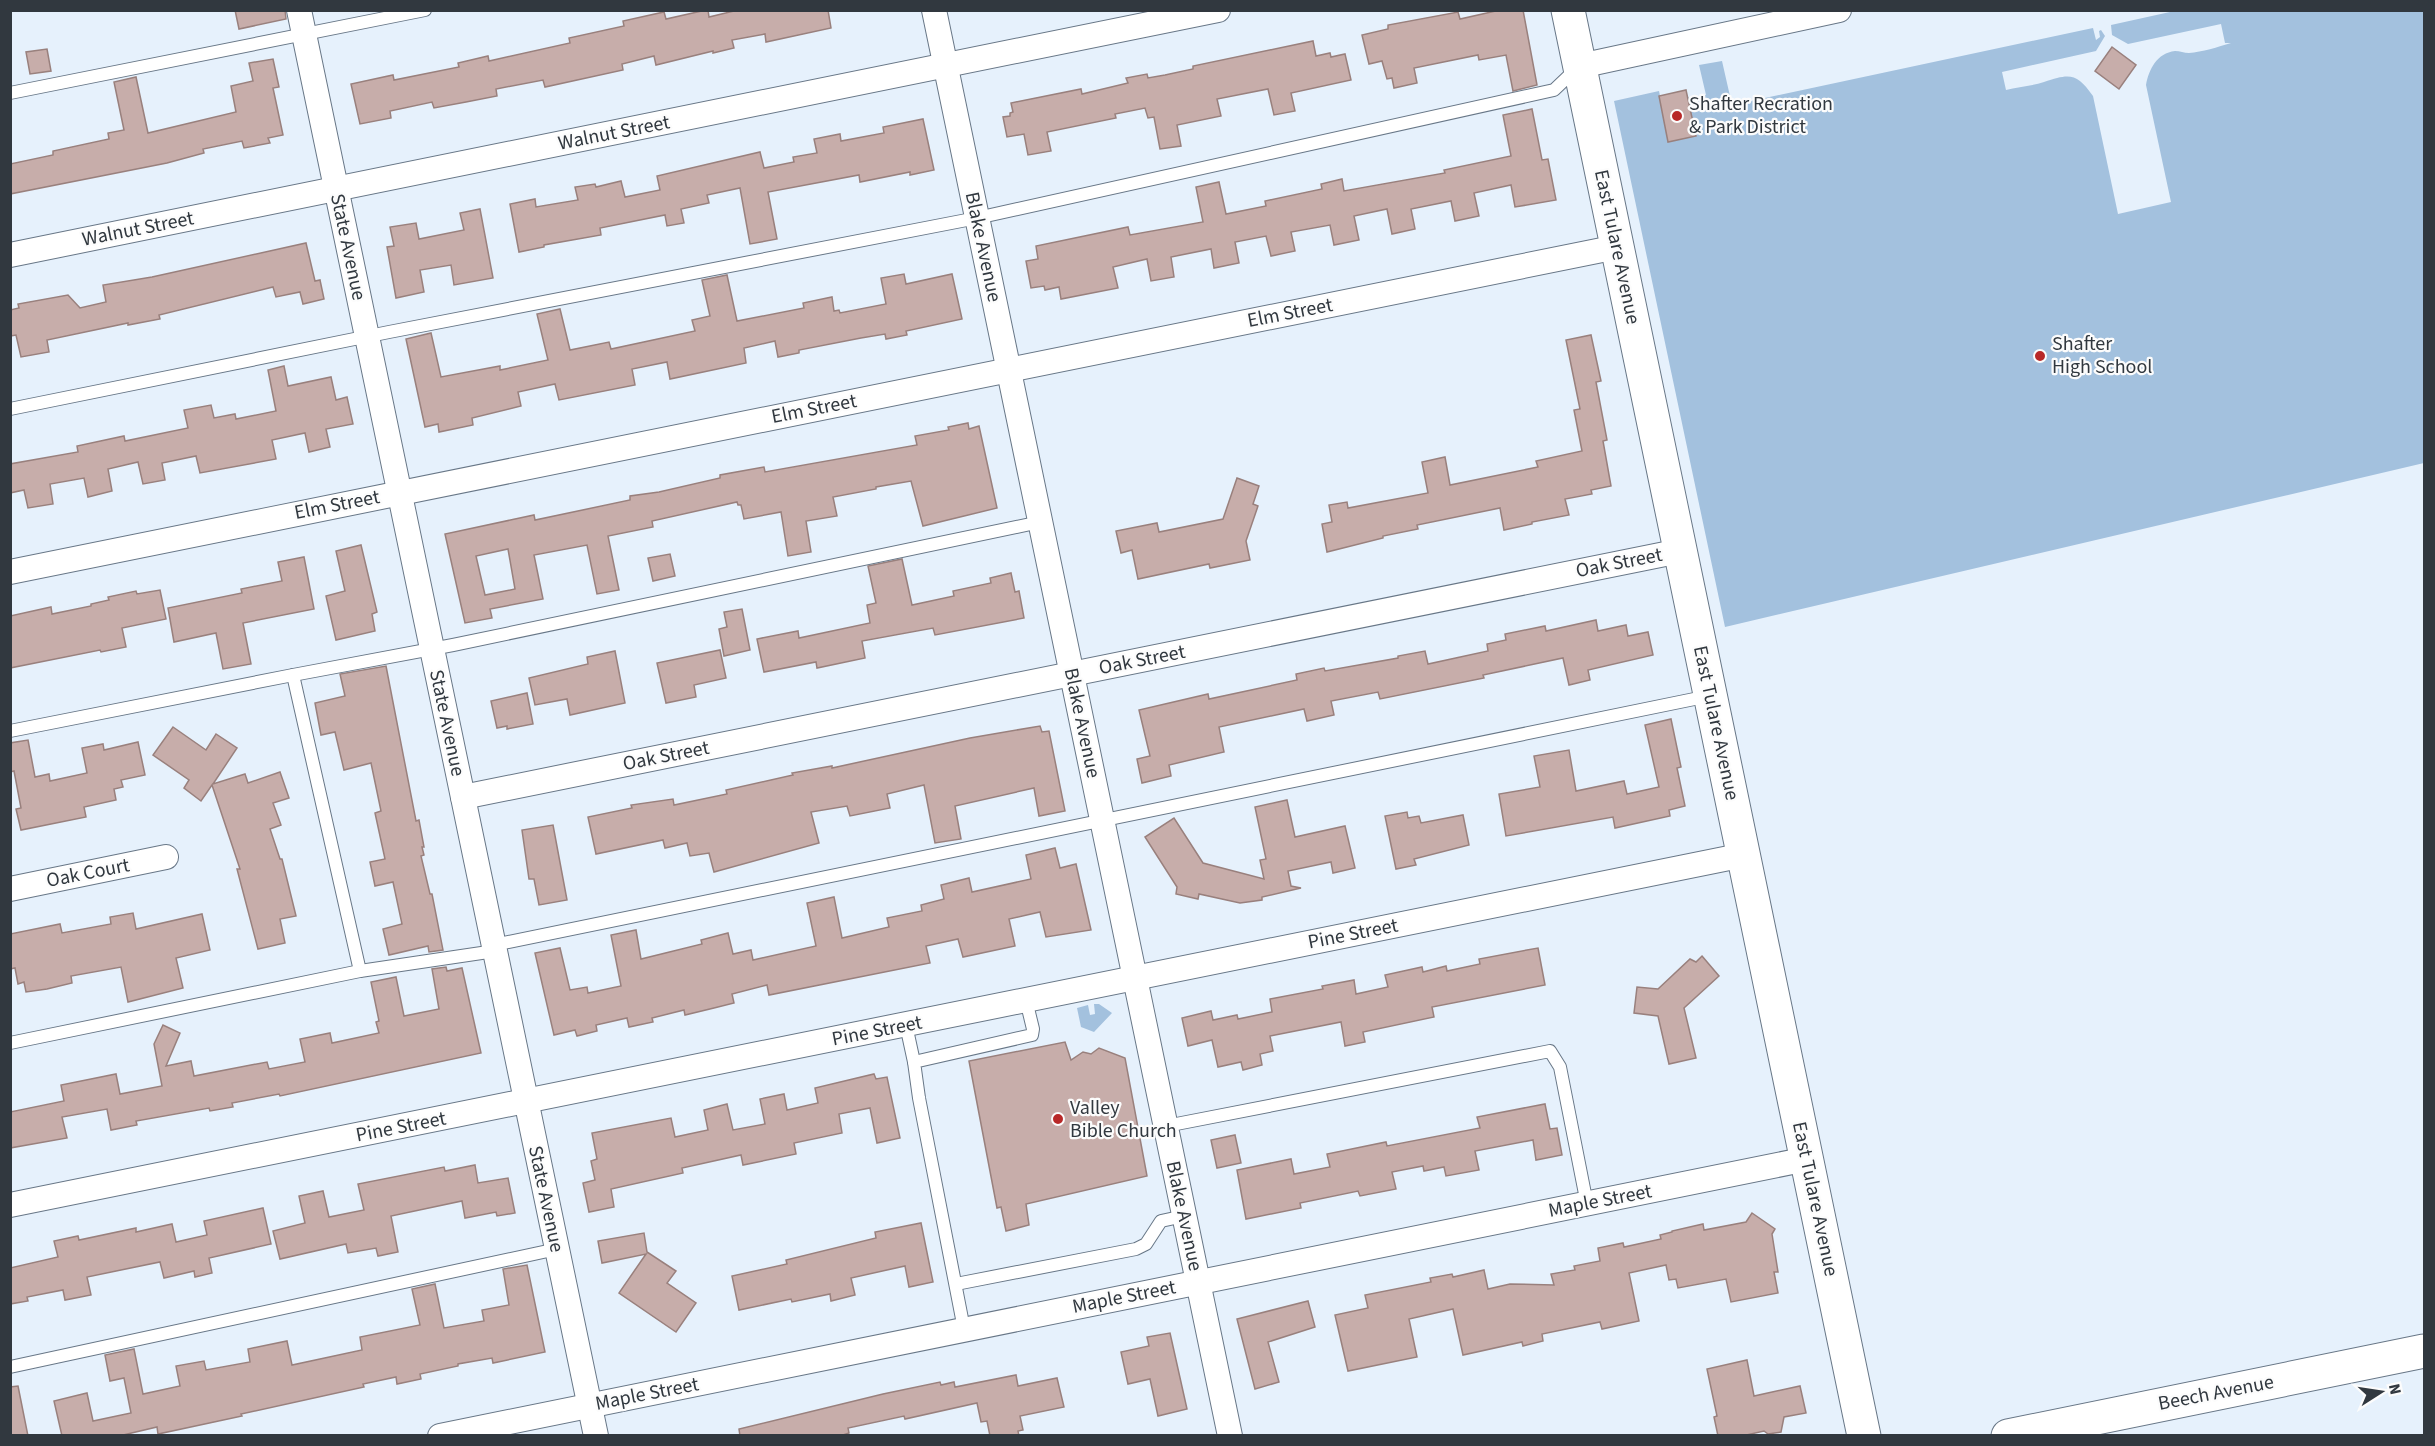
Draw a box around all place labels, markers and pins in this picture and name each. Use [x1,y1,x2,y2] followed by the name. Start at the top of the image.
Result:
[1689,90,1833,141] place label: Shafter Recration & Park District
[1670,109,1684,123] marker: Shafter Recration & Park District
[2052,330,2152,381] place label: Shafter High School
[2033,349,2047,363] marker: Shafter High School
[1070,1094,1177,1145] place label: Valley Bible Church
[1051,1112,1065,1126] marker: Valley Bible Church

